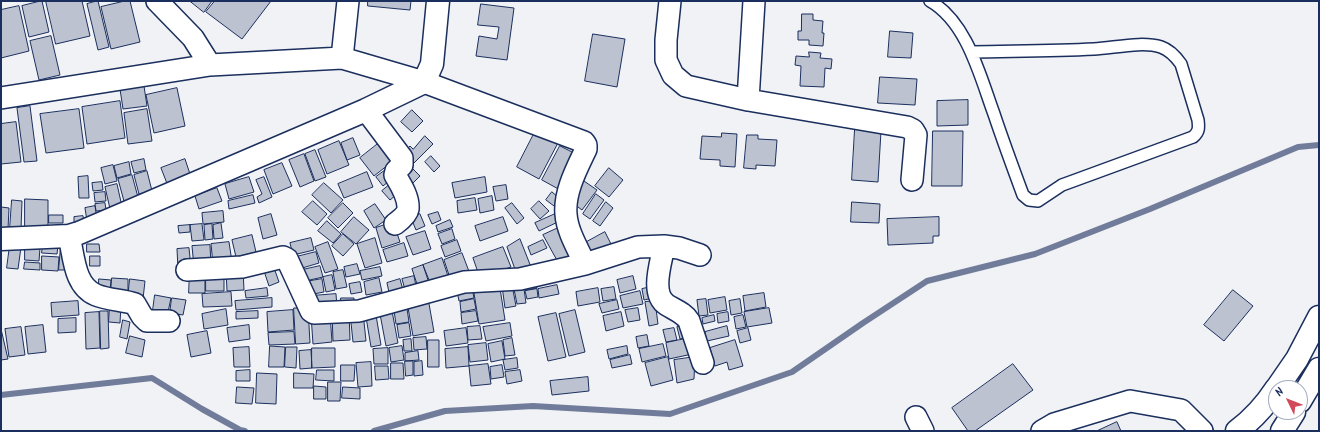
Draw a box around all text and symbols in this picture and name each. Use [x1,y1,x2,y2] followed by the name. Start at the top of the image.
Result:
[1268,380,1308,420] north arrow
[1271,384,1289,401] text: N

